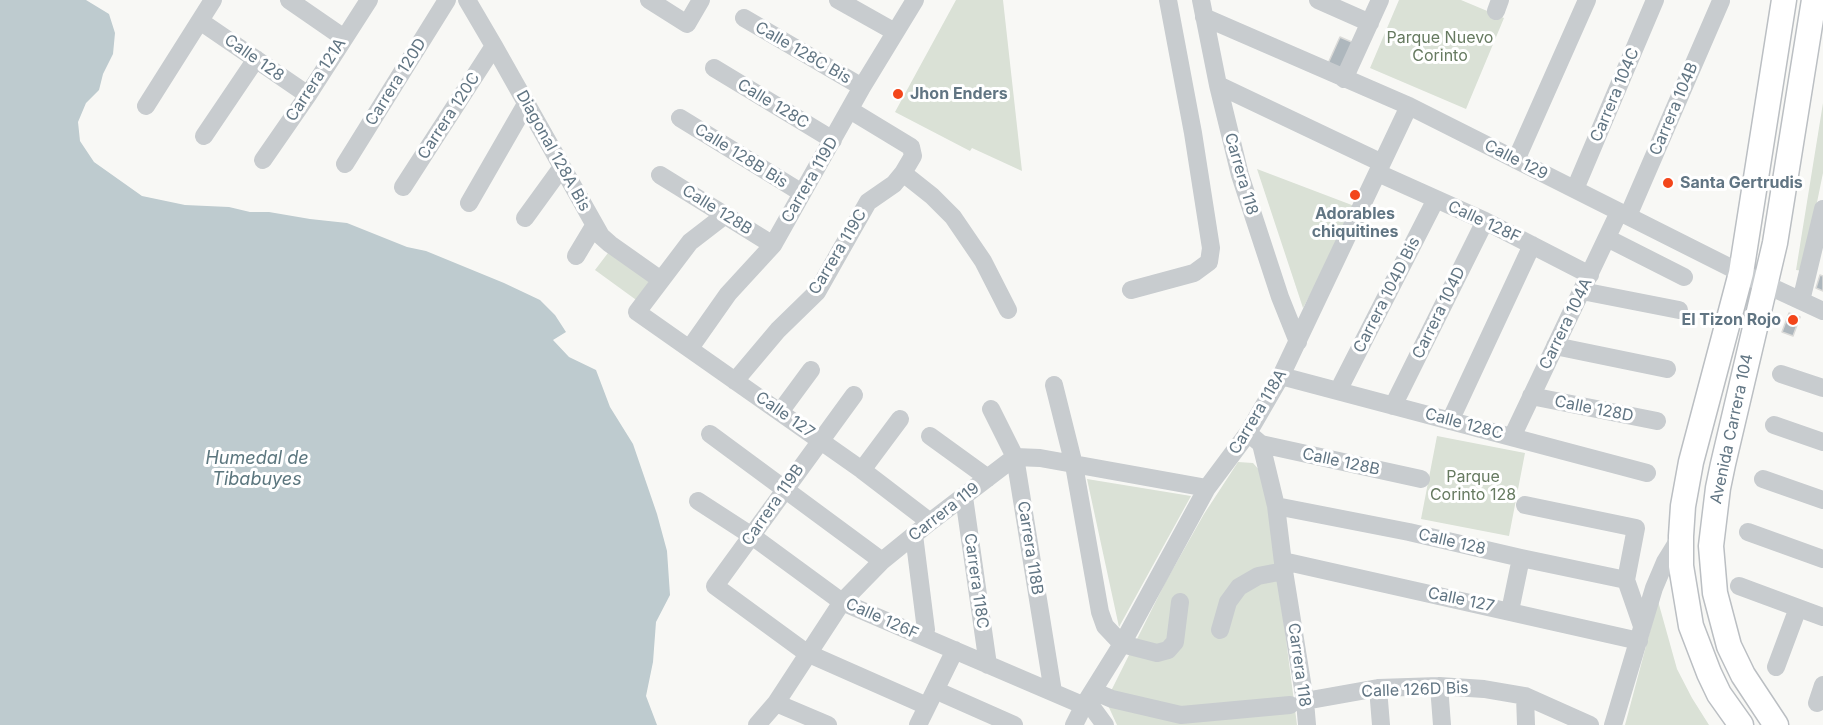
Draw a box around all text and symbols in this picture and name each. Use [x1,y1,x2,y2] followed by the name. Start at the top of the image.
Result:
[752,18,854,88] street label: Calle 128C Bis
[1387,28,1493,66] park label: Parque Nuevo Corinto
[220,31,288,85] street label: Calle 128
[282,35,350,125] street label: Carrera 121A
[362,35,430,129] street label: Carrera 120D
[1587,45,1643,145] street label: Carrera 104C
[1646,60,1702,158] street label: Carrera 104B
[414,69,484,163] street label: Carrera 120C
[734,75,812,133] street label: Calle 128C
[910,84,1008,104] place label: Jhon Enders
[512,87,594,215] street label: Diagonal 128A Bis
[891,87,905,101] marker: Jhon Enders
[691,120,791,192] street label: Calle 128B Bis
[1220,131,1262,217] street label: Carrera 118
[778,134,842,226] street label: Carrera 119D
[1481,136,1551,184] street label: Calle 129
[1680,173,1803,193] place label: Santa Gertrudis
[1661,176,1675,190] marker: Santa Gertrudis
[678,181,756,239] street label: Calle 128B
[1348,188,1362,202] marker: Adorables chiquitines
[1445,197,1523,247] street label: Calle 128F
[1312,204,1398,242] place label: Adorables chiquitines
[805,206,871,298] street label: Carrera 119C
[1350,234,1424,356] street label: Carrera 104D Bis
[1408,264,1470,362] street label: Carrera 104D
[1536,275,1596,373] street label: Carrera 104A
[1681,310,1781,330] place label: El Tizon Rojo
[1786,313,1800,327] marker: El Tizon Rojo
[1707,352,1757,506] street label: Avenida Carrera 104
[1225,366,1291,458] street label: Carrera 118A
[752,388,818,442] street label: Calle 127
[1553,392,1635,426] street label: Calle 128D
[1423,404,1505,444] street label: Calle 128C
[1300,444,1382,480] street label: Calle 128B
[205,448,309,490] water label: Humedal de Tibabuyes
[738,461,808,549] street label: Carrera 119B
[1430,467,1516,505] park label: Parque Corinto 128
[905,478,983,546] street label: Carrera 119
[1013,500,1047,596] street label: Carrera 118B
[1417,525,1487,559] street label: Calle 128
[960,532,992,630] street label: Carrera 118C
[1426,584,1496,616] street label: Calle 127
[843,594,921,644] street label: Calle 126F
[1284,622,1314,708] street label: Carrera 118
[1361,679,1469,701] street label: Calle 126D Bis

